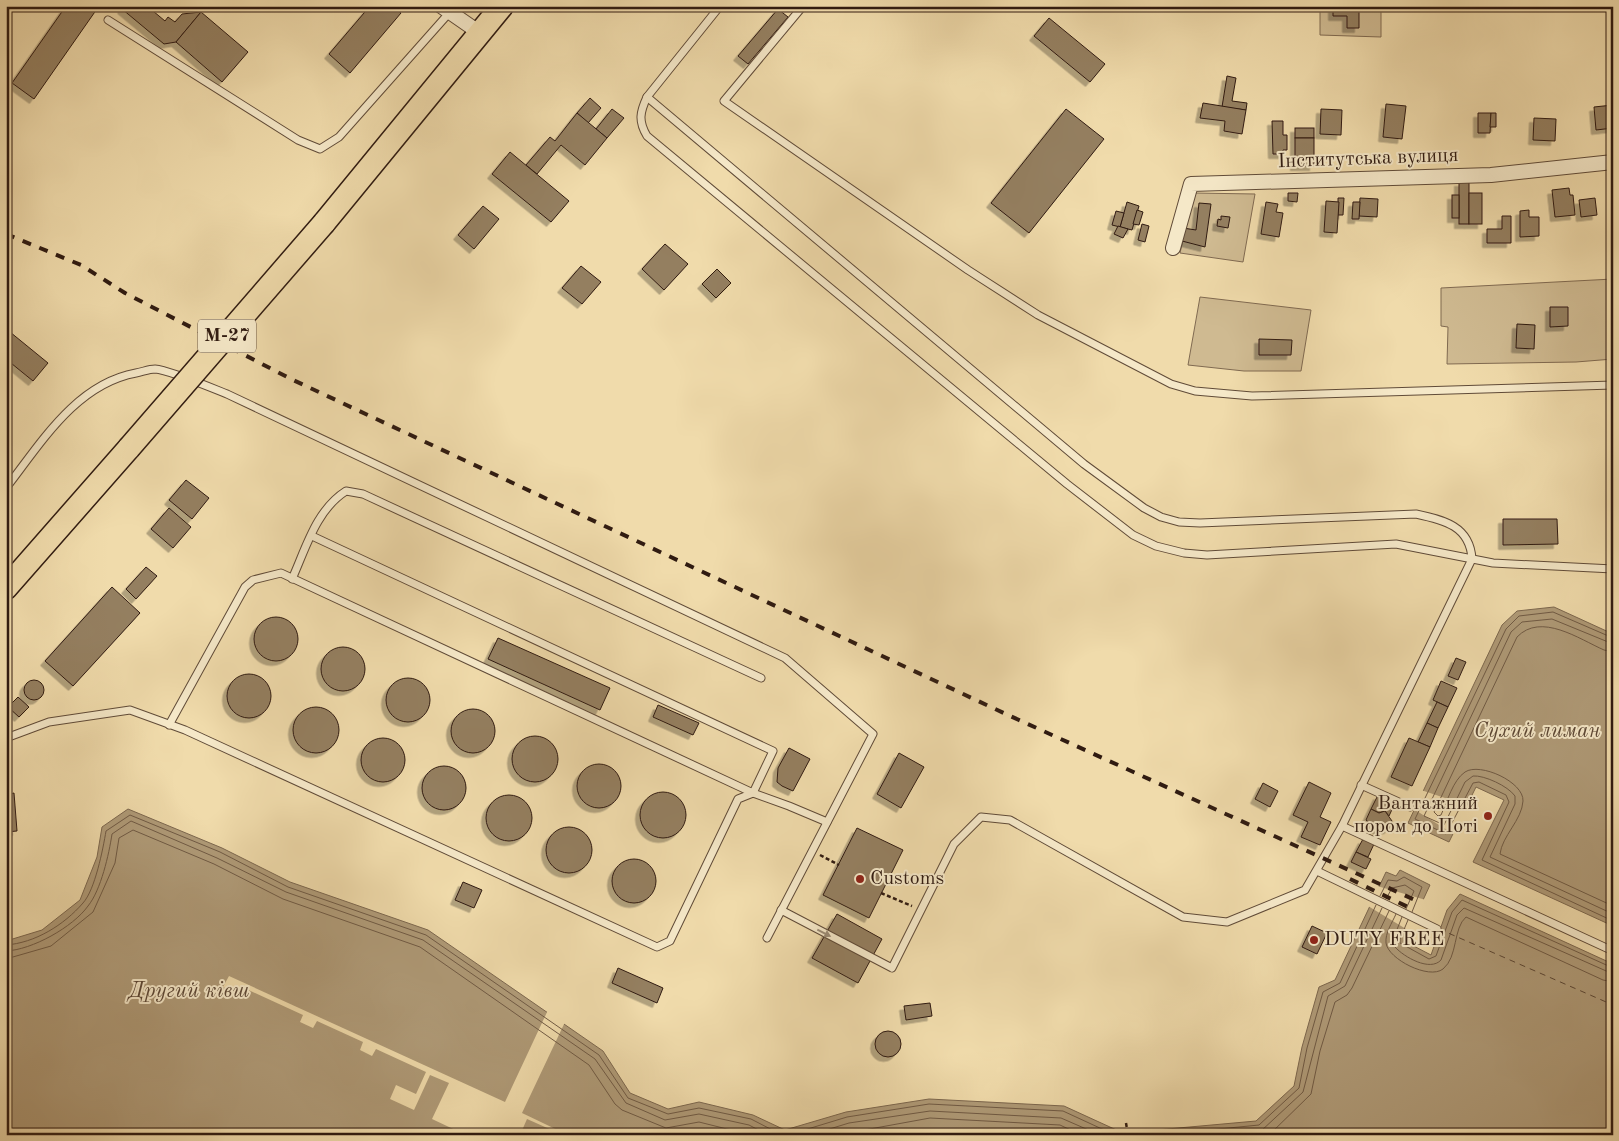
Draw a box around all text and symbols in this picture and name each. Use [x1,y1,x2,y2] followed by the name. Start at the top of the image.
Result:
[1277,146,1459,172] street label: Інститутська вулиця
[198,320,256,352] road number: М-27
[1474,721,1600,742] water label: Сухий лиман
[1354,794,1478,837] place label: Вантажний пором до Поті
[1482,810,1494,822] marker: Вантажний пором до Поті
[870,869,944,889] place label: Customs
[854,873,866,885] marker: Customs
[817,929,831,937] one-way arrow
[1324,930,1444,950] place label: DUTY FREE
[1308,934,1320,946] marker: DUTY FREE
[126,981,249,1002] water label: Другий ківш

